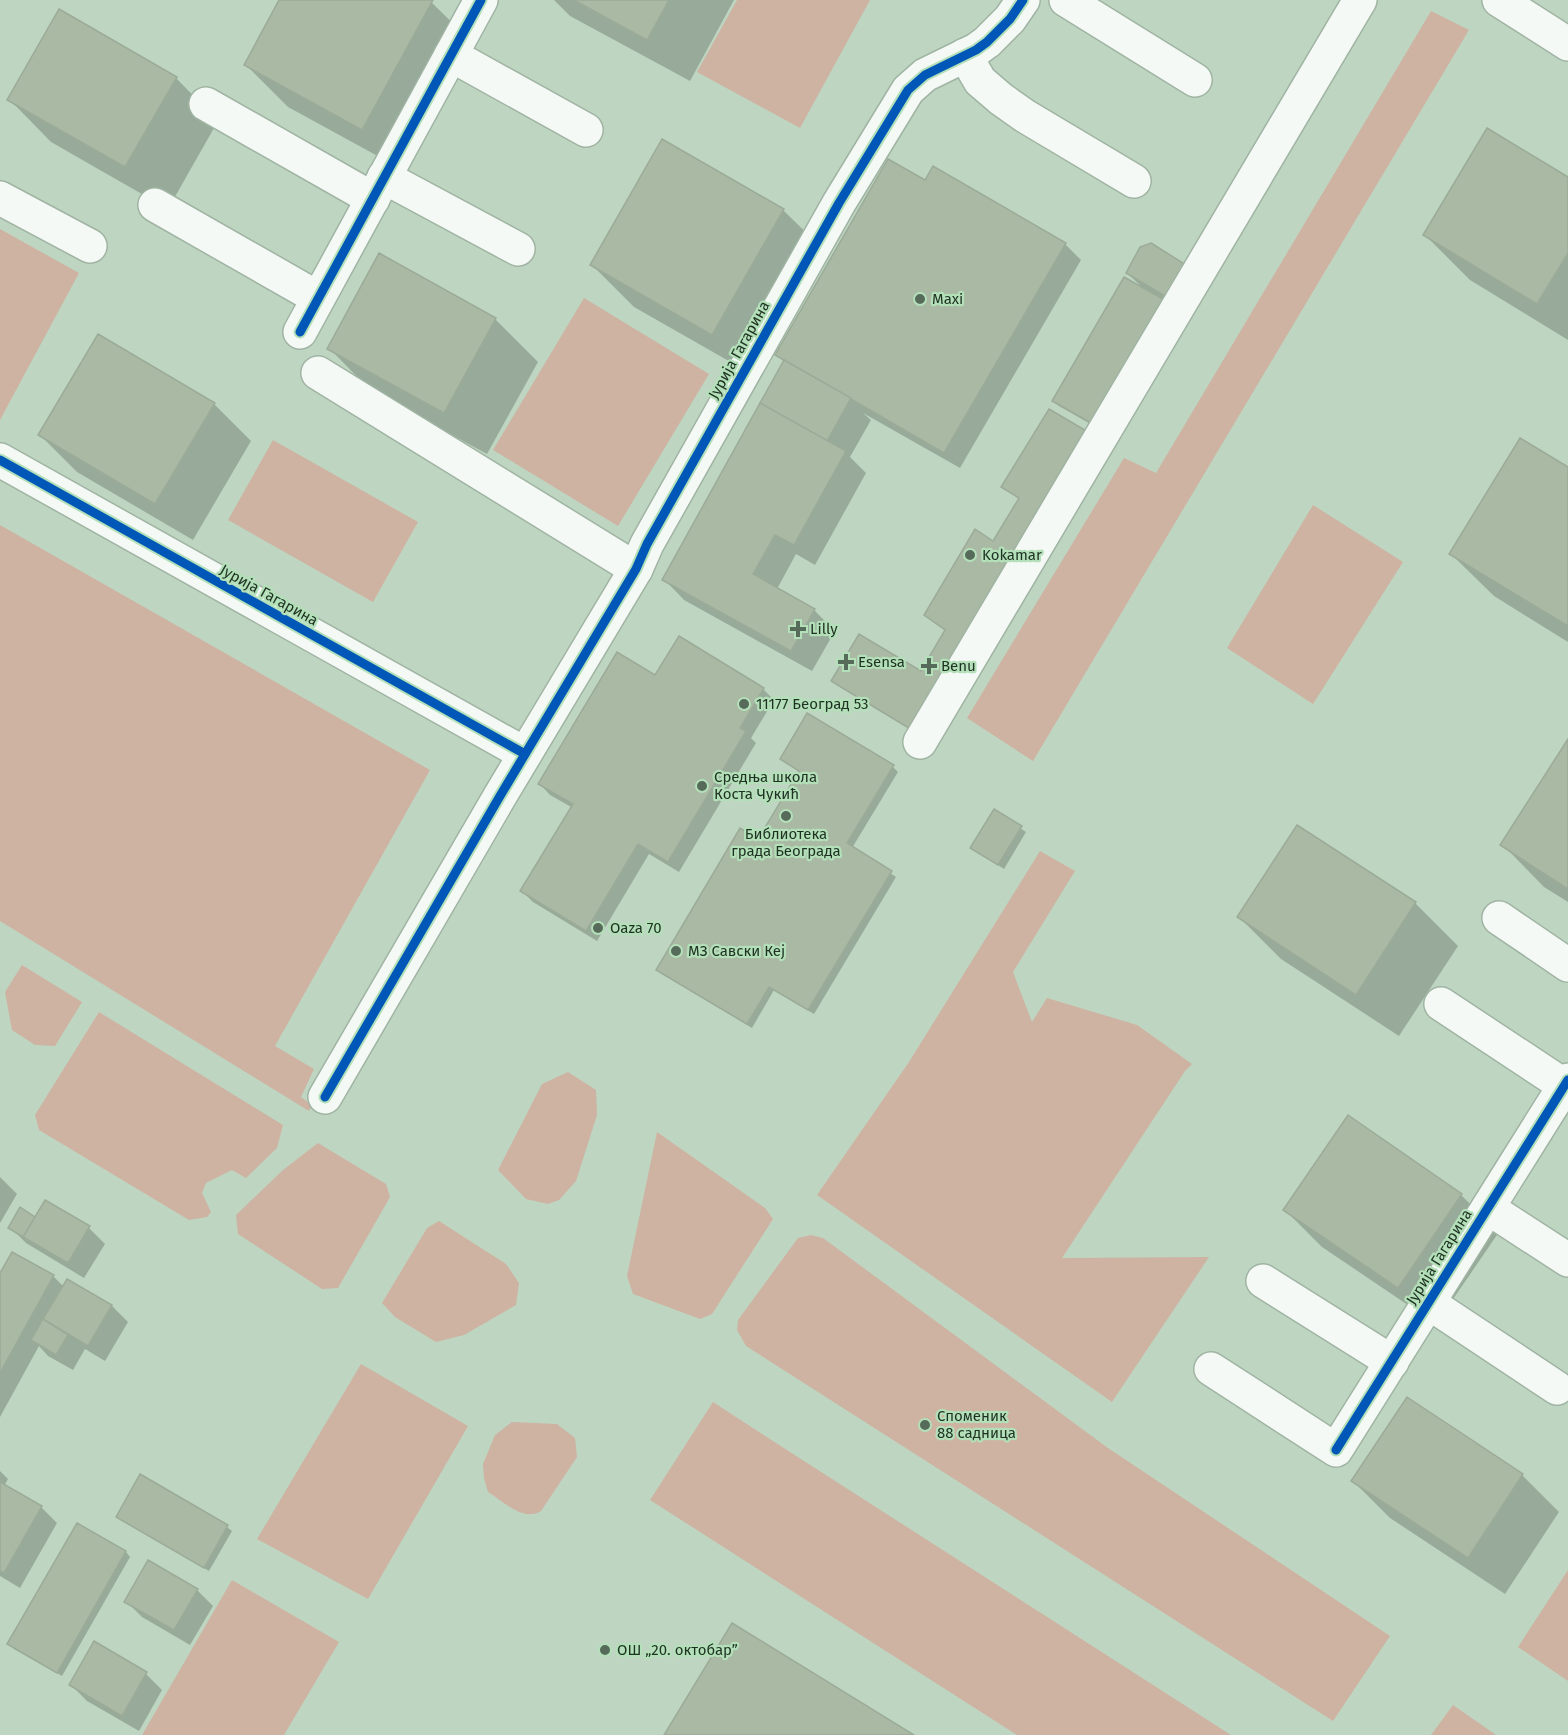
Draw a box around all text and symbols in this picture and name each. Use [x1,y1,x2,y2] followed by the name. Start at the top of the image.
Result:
[932,290,963,308] place label: Maxi
[913,292,927,306] marker: Maxi
[705,298,773,402] street label: Јурија Гагарина
[982,546,1042,564] place label: Kokamar
[963,548,977,562] marker: Kokamar
[217,561,321,629] street label: Јурија Гагарина
[810,620,838,638] place label: Lilly
[791,622,805,636] marker: Lilly
[858,653,905,671] place label: Esensa
[839,655,853,669] marker: Esensa
[941,657,976,675] place label: Benu
[922,659,936,673] marker: Benu
[756,695,869,713] place label: 11177 Београд 53
[737,697,751,711] marker: 11177 Београд 53
[714,768,817,803] place label: Средња школа Коста Чукић
[695,779,709,793] marker: Средња школа Коста Чукић
[779,809,793,823] marker: Библиотека града Београда
[731,825,841,860] place label: Библиотека града Београда
[610,919,662,937] place label: Oaza 70
[591,921,605,935] marker: Oaza 70
[688,942,785,960] place label: МЗ Савски Кеј
[669,944,683,958] marker: МЗ Савски Кеј
[1402,1206,1476,1308] street label: Јурија Гагарина
[937,1407,1016,1442] place label: Споменик 88 садница
[918,1418,932,1432] marker: Споменик 88 садница
[617,1641,738,1659] place label: ОШ „20. октобар”
[598,1643,612,1657] marker: ОШ „20. октобар”

